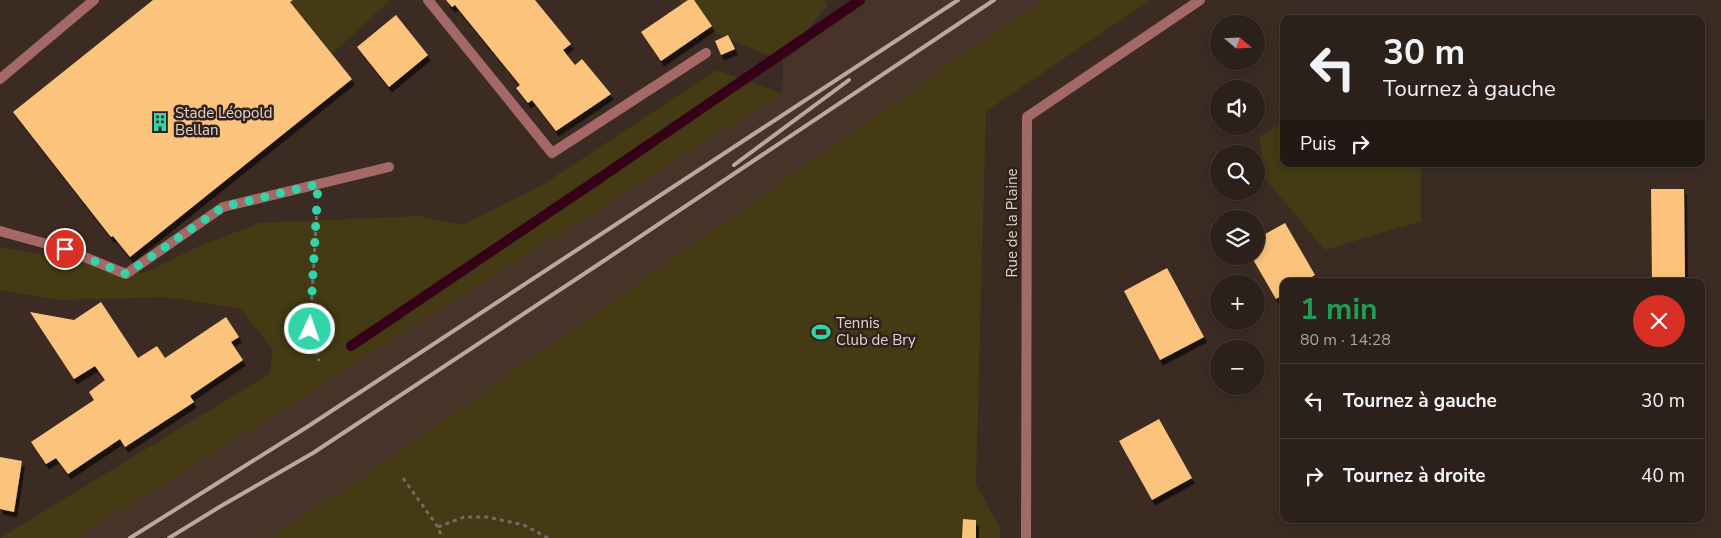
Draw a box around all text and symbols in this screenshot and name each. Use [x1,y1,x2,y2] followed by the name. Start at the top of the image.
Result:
[1210,15,1265,70] north arrow
[1210,15,1265,395] map controls
[1383,29,1465,76] text: 30 m
[1300,35,1365,100] icon: left
[1383,74,1556,104] text: Tournez à gauche
[1210,80,1265,135] button: sound
[175,103,273,140] place label: Stade Léopold Bellan
[149,111,171,133] building icon: Stade Léopold Bellan
[1346,130,1374,158] icon: right
[1300,131,1336,157] text: Puis
[1210,145,1265,200] button: search
[1002,168,1022,277] street label: Rue de la Plaine
[1210,210,1265,265] button: layers
[44,228,86,270] pin
[51,235,79,263] icon: arrive
[1210,275,1265,330] button: +
[1300,289,1378,330] text: 1 min
[1633,295,1685,347] button: close
[283,302,335,354] position arrow
[836,313,916,350] place label: Tennis Club de Bry
[810,321,832,343] sports icon: Tennis Club de Bry
[1300,329,1391,351] text: 80 m · 14:28
[1210,340,1265,395] button: −
[1300,387,1328,415] icon: left
[1343,388,1497,414] text: Tournez à gauche
[1641,388,1685,414] text: 30 m
[1300,462,1328,490] icon: right
[1343,463,1486,489] text: Tournez à droite
[1641,463,1685,489] text: 40 m

